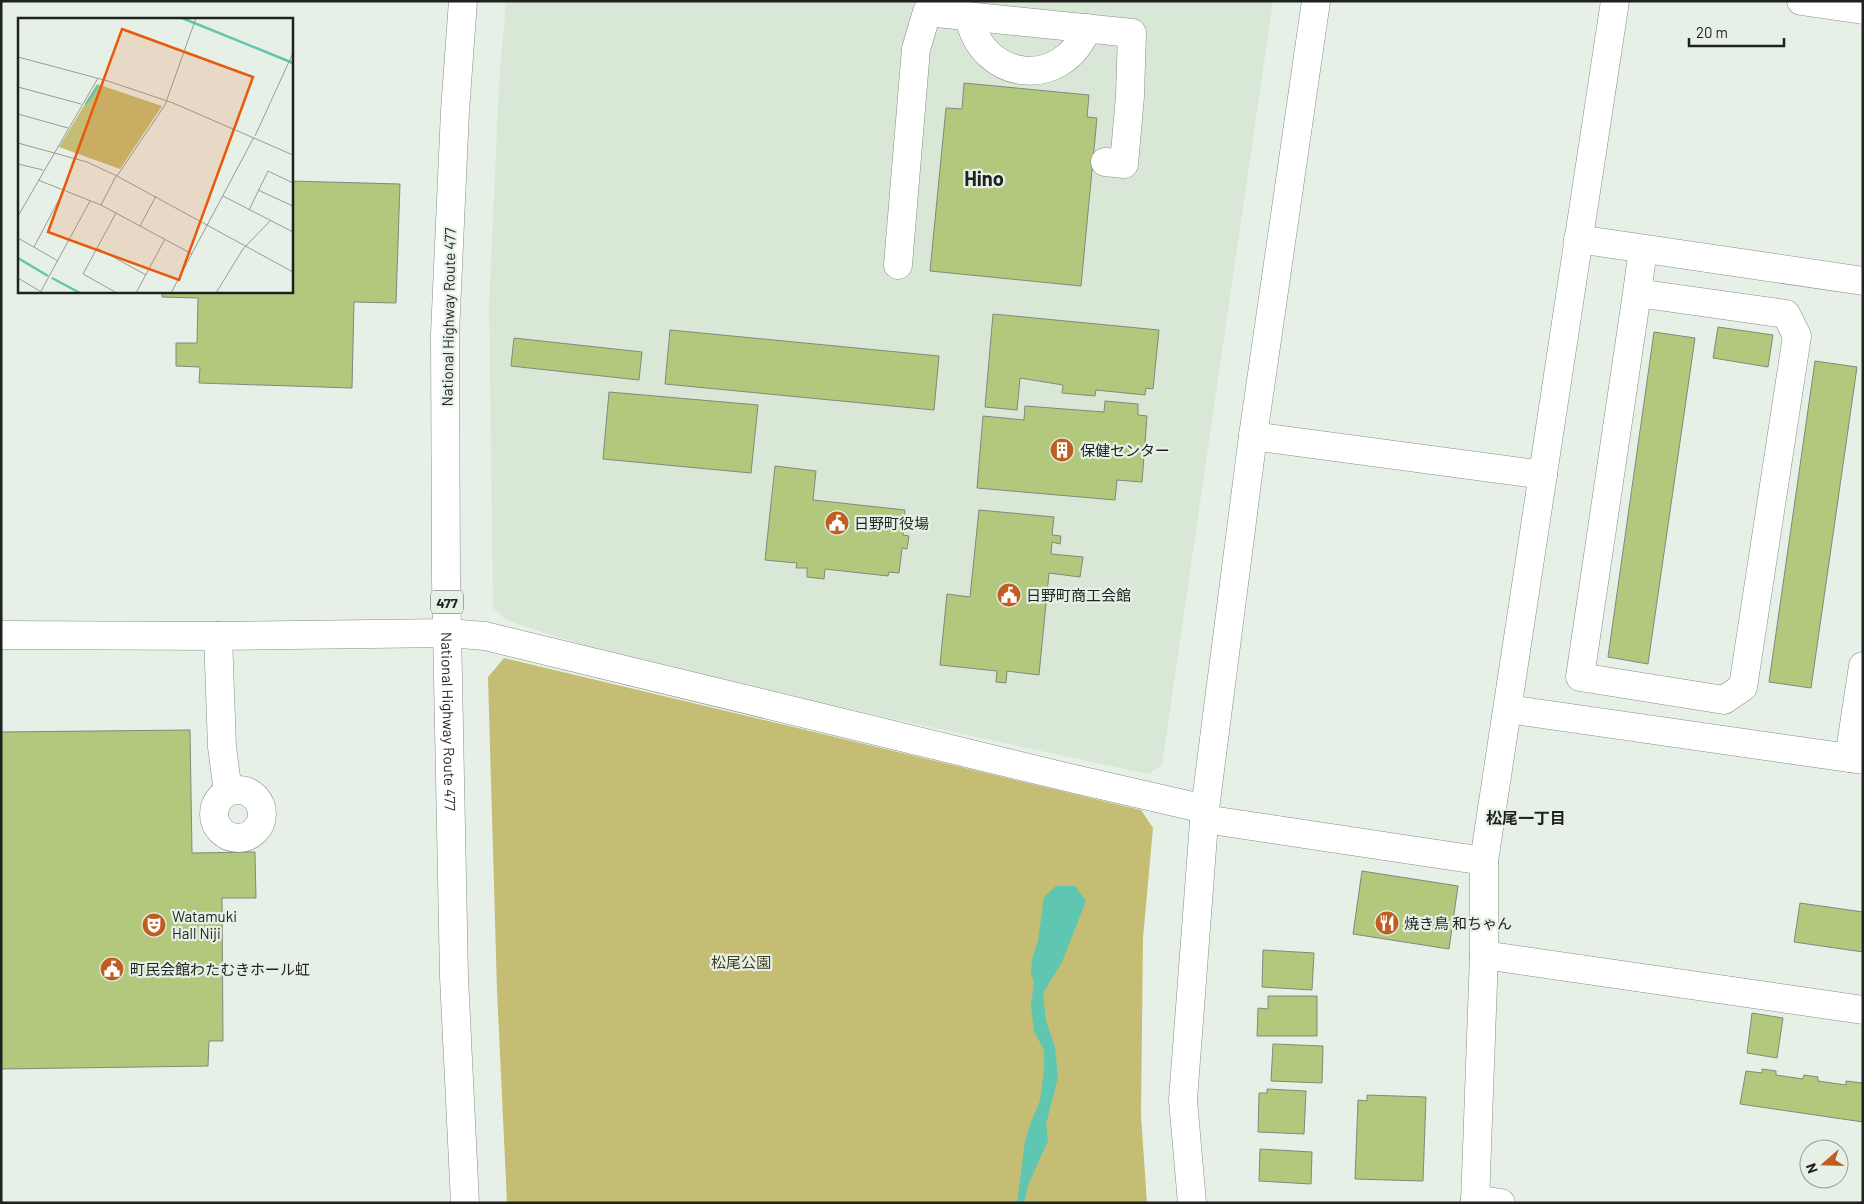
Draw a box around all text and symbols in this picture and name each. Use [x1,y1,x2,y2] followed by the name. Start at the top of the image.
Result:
[1689,15,1784,47] scale bar
[18,18,292,292] inset map
[1696,23,1728,41] text: 20 m
[964,166,1004,190] district label: Hino
[437,227,459,407] street label: National Highway Route 477
[1049,437,1075,463] building icon: 保健センター
[1080,441,1170,459] place label: 保健センター
[824,510,850,536] public building icon: 日野町役場
[854,514,929,532] place label: 日野町役場
[996,582,1022,608] public building icon: 日野町商工会館
[1026,586,1131,604] place label: 日野町商工会館
[431,590,463,614] road number: 477
[438,632,460,811] street label: National Highway Route 477
[1486,808,1566,827] district label: 松尾一丁目
[172,907,237,942] place label: Watamuki Hall Niji
[1374,910,1400,936] restaurant icon: 焼き鳥 和ちゃん
[141,912,167,938] theatre icon: Watamuki Hall Niji
[1404,914,1512,932] place label: 焼き鳥 和ちゃん
[711,953,771,971] park label: 松尾公園
[99,956,125,982] public building icon: 町民会館わたむきホール虹
[130,960,310,978] place label: 町民会館わたむきホール虹
[1799,1139,1849,1189] north arrow
[1802,1161,1821,1176] text: N

